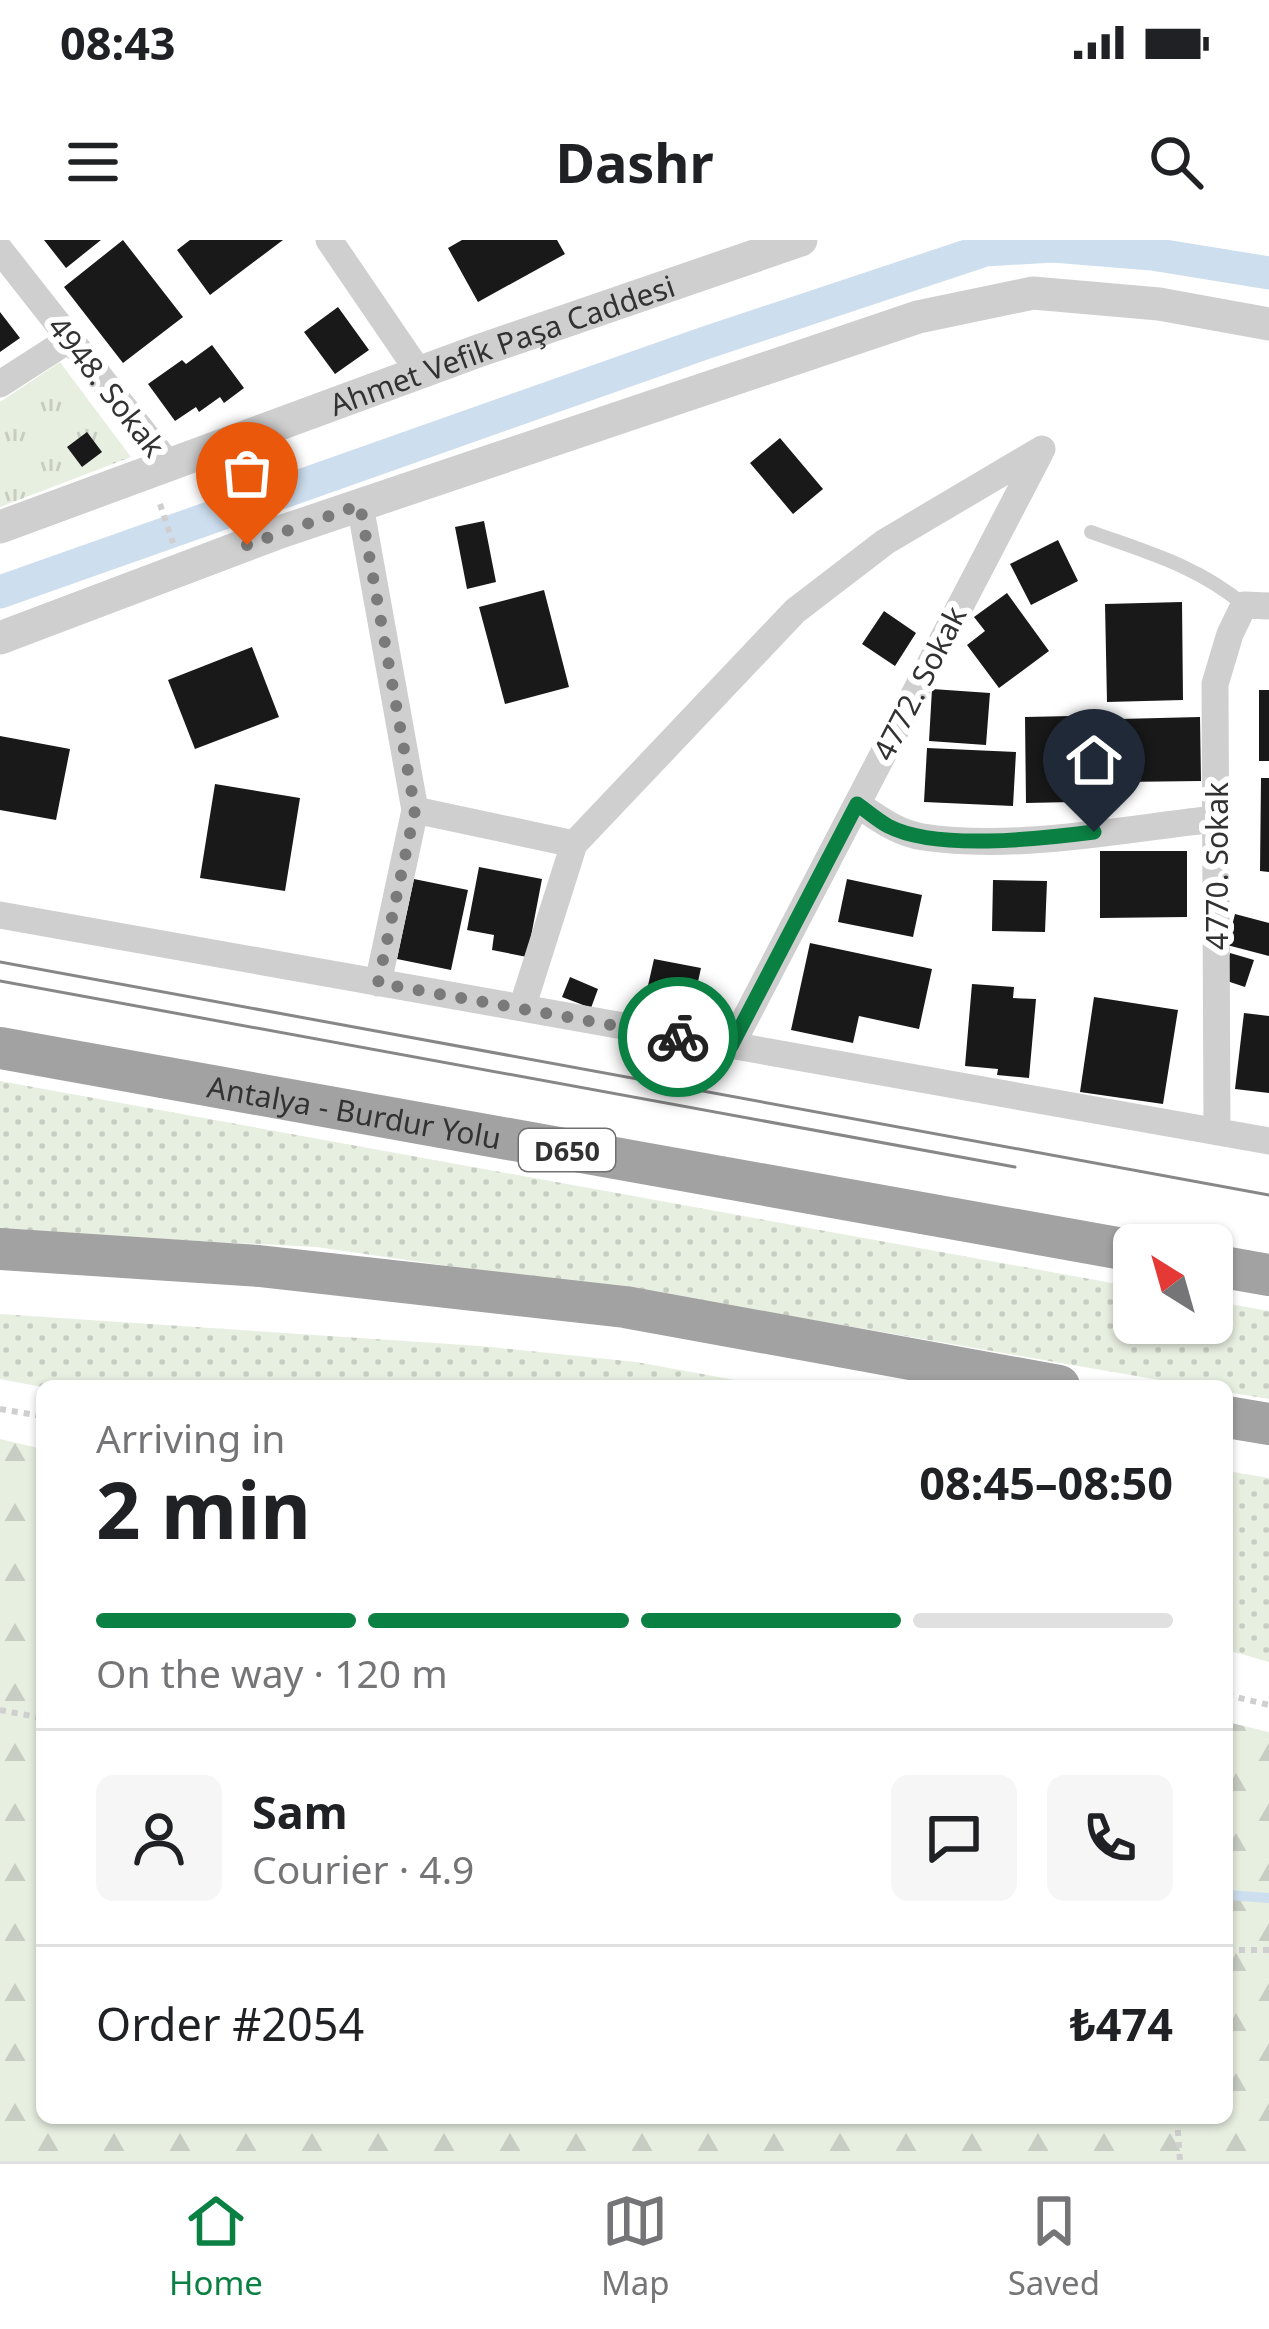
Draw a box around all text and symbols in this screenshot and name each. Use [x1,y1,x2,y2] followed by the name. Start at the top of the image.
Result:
[60,12,176,73] text: 08:43
[555,125,714,199] text: Dashr
[60,129,126,195] icon: menu
[1143,129,1209,195] icon: search
[324,265,680,425] street label: Ahmet Vefik Paşa Caddesi
[39,307,175,465] street label: 4948. Sokak
[196,422,298,545] pin
[214,440,280,506] icon: bag
[863,599,975,767] street label: 4772. Sokak
[1043,709,1145,832] pin
[1061,727,1127,793] icon: home
[1196,782,1237,950] street label: 4770. Sokak
[618,977,738,1097] courier
[645,1004,711,1070] icon: bike
[204,1065,504,1158] street label: Antalya - Burdur Yolu
[519,1129,615,1171] road number: D650
[1113,1224,1233,1344] north arrow
[1113,1224,1233,1344] map controls
[96,1411,285,1464] text: Arriving in
[919,1452,1173,1513] text: 08:45–08:50
[96,1456,311,1562] text: 2 min
[96,1646,448,1699] text: On the way · 120 m
[96,1775,222,1901] button: person
[891,1775,1017,1901] button: chat
[1047,1775,1173,1901] button: phone
[252,1781,348,1842] text: Sam
[252,1842,474,1895] text: Courier · 4.9
[96,1993,364,2054] text: Order #2054
[1070,1993,1173,2054] text: ₺474
[169,2188,263,2305] tab: Home
[601,2188,670,2305] tab: Map
[1008,2188,1100,2305] tab: Saved

